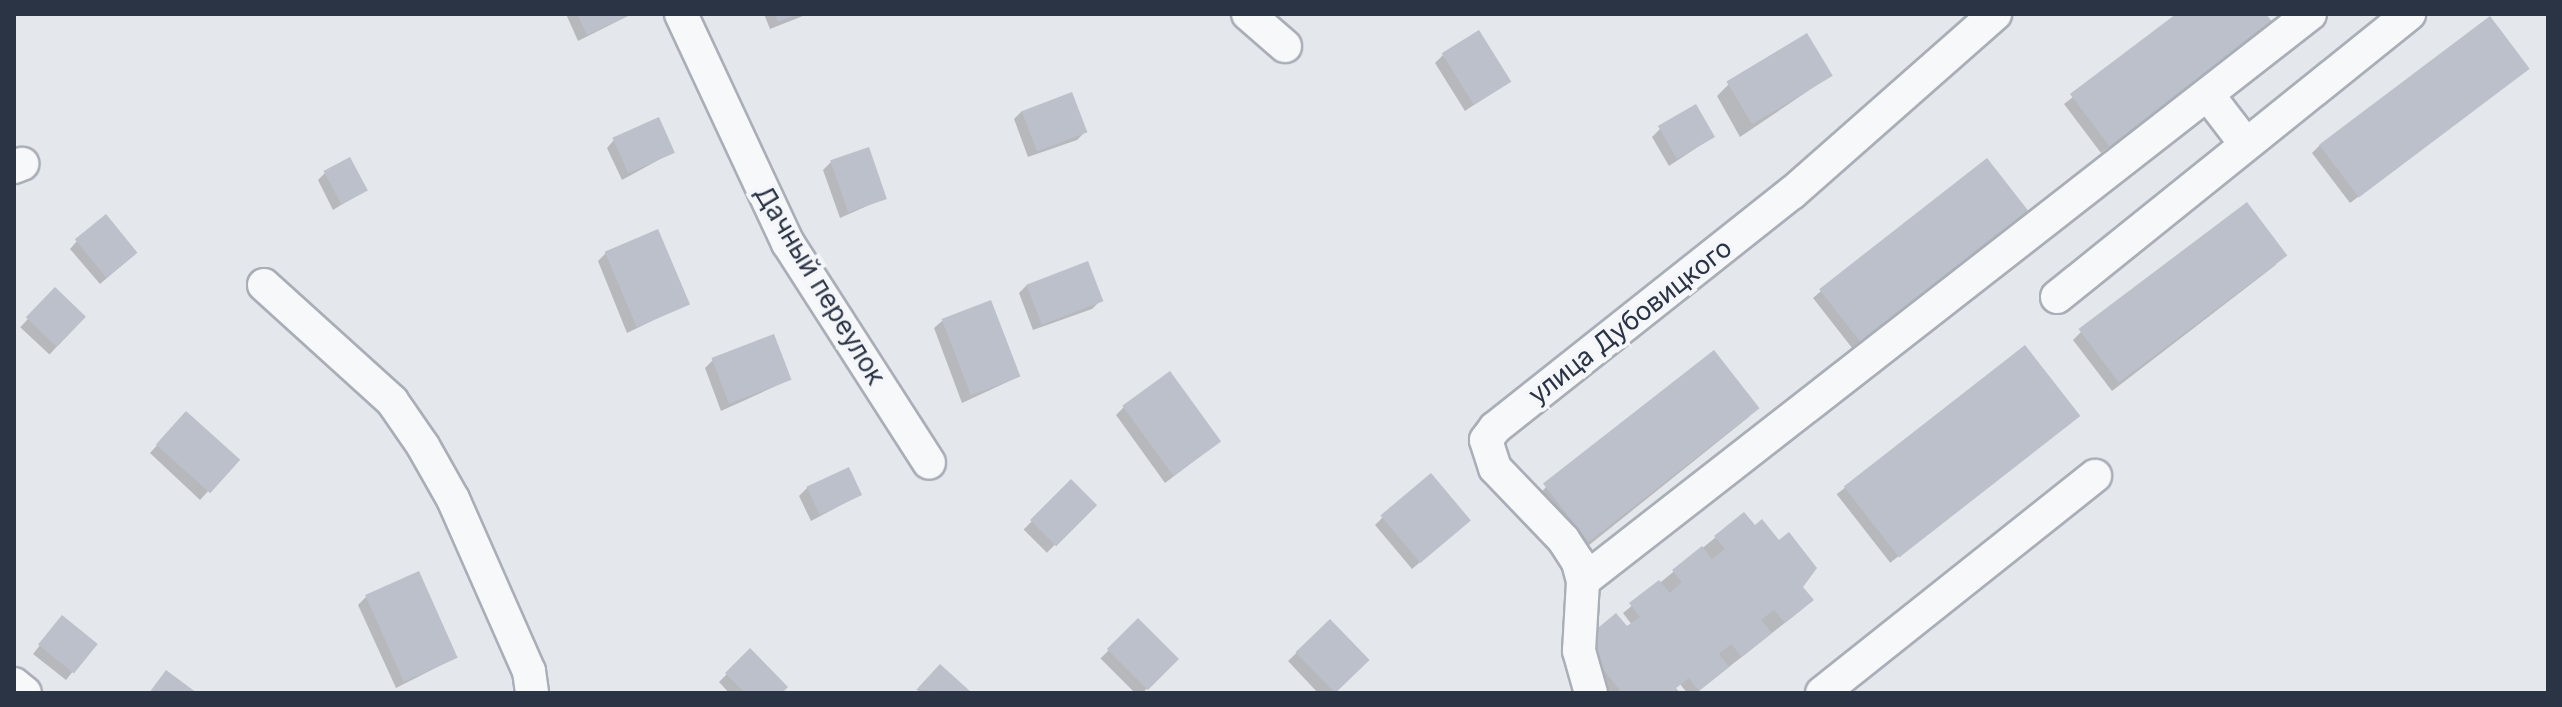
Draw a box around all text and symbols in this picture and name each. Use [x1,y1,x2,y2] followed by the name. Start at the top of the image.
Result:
[748,180,892,390] street label: Дачный переулок
[1522,232,1738,410] street label: улица Дубовицкого

